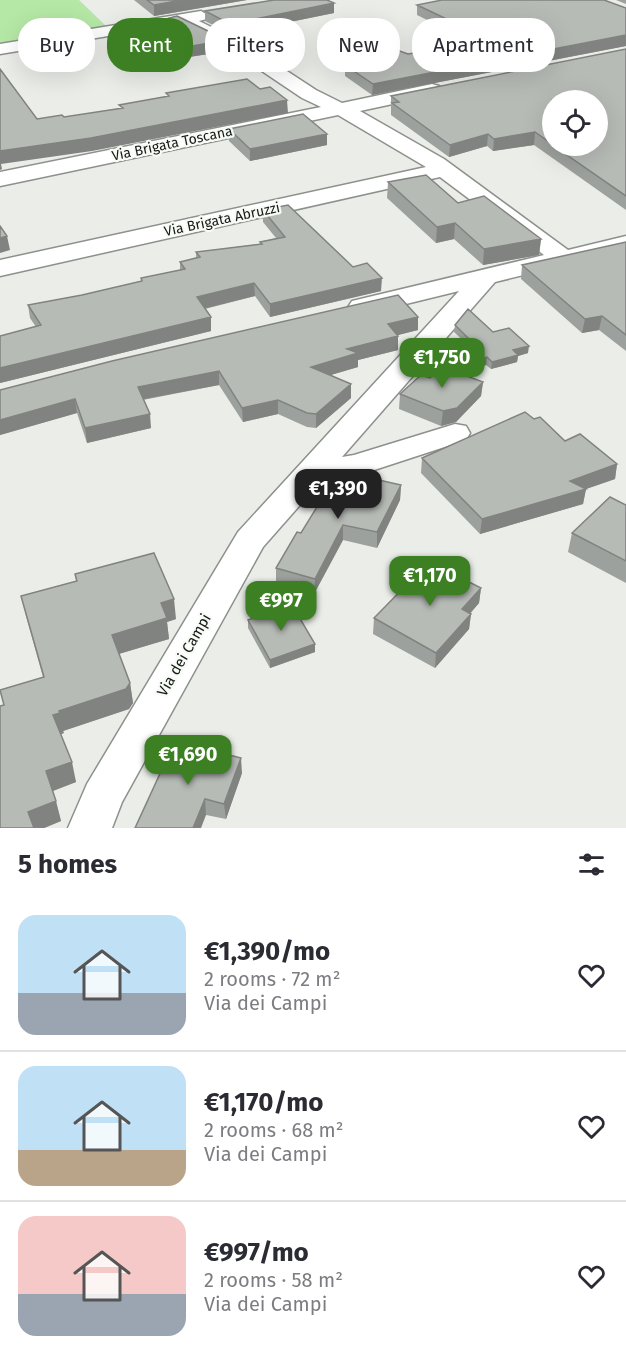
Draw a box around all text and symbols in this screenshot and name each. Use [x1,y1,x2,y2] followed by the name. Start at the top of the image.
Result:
[18,18,95,72] chip: Buy
[107,18,193,72] chip: Rent
[205,18,305,72] chip: Filters
[317,18,400,72] chip: New
[412,18,555,72] chip: Apartment
[542,90,608,156] map controls
[542,90,608,156] button: locate
[110,122,234,165] street label: Via Brigata Toscana
[163,199,282,240] street label: Via Brigata Abruzzi
[393,338,491,389] pin: €1,750
[414,345,470,369] text: €1,750
[289,469,387,520] pin: €1,390
[309,476,367,500] text: €1,390
[381,556,479,607] pin: €1,170
[403,563,457,587] text: €1,170
[245,581,317,632] pin: €997
[259,588,303,612] text: €997
[153,610,215,700] street label: Via dei Campi
[139,735,237,786] pin: €1,690
[159,742,217,766] text: €1,690
[575,848,608,881] icon: filters
[18,849,117,880] text: 5 homes
[204,936,330,967] text: €1,390/mo
[66,939,138,1011] icon: home
[575,959,608,992] icon: heart
[204,967,340,991] text: 2 rooms · 72 m²
[204,991,327,1015] text: Via dei Campi
[204,1087,323,1118] text: €1,170/mo
[66,1090,138,1162] icon: home
[575,1110,608,1143] icon: heart
[204,1118,344,1142] text: 2 rooms · 68 m²
[204,1142,327,1166] text: Via dei Campi
[204,1237,309,1268] text: €997/mo
[66,1240,138,1312] icon: home
[575,1260,608,1293] icon: heart
[204,1268,343,1292] text: 2 rooms · 58 m²
[204,1292,327,1316] text: Via dei Campi

